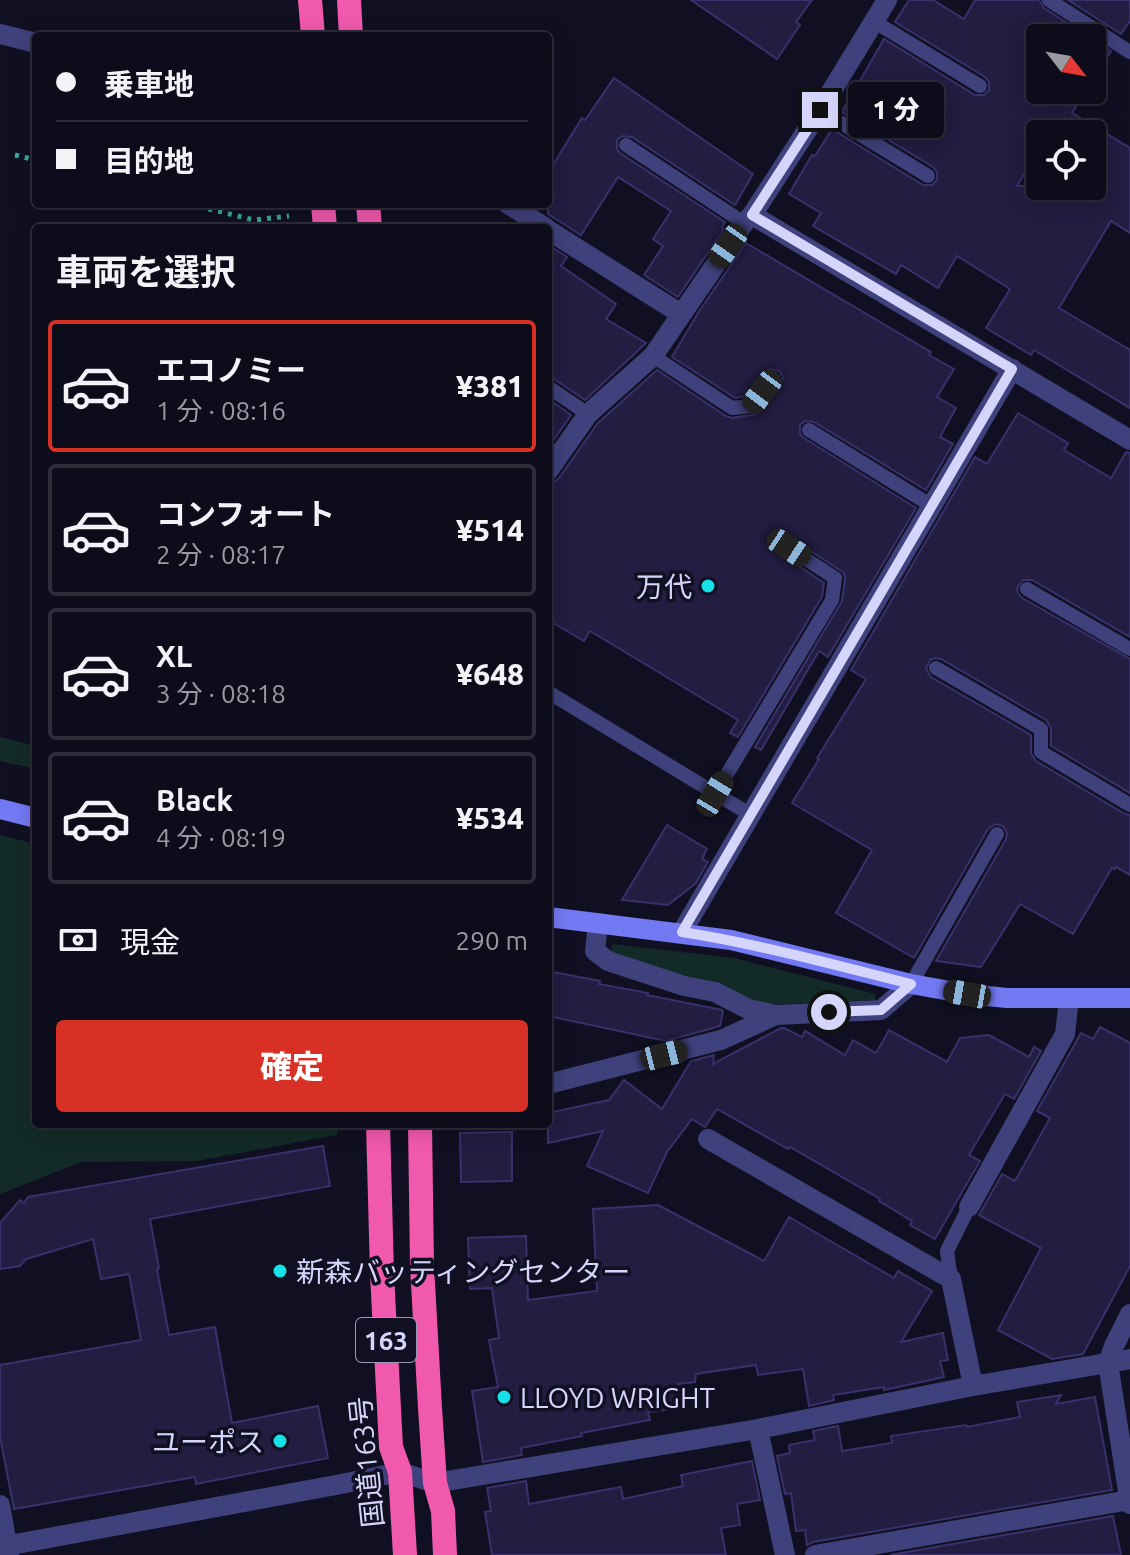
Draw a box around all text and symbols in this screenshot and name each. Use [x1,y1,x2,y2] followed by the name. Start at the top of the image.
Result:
[1026,24,1106,104] north arrow
[1026,24,1106,200] map controls
[104,67,194,101] text: 乗車地
[848,82,944,138] callout: 1 分
[802,92,838,128] route end
[873,95,919,124] text: 1 分
[1026,120,1106,200] button: locate
[104,144,194,178] text: 目的地
[704,219,752,273] car
[56,251,236,292] text: 車両を選択
[60,350,132,422] icon: car
[156,353,306,387] text: エコノミー
[738,366,786,418] car
[456,369,524,403] text: ¥381
[156,396,286,425] text: 1 分 · 08:16
[60,494,132,566] icon: car
[156,497,335,531] text: コンフォート
[456,513,524,547] text: ¥514
[762,525,816,571] car
[156,540,286,569] text: 2 分 · 08:17
[636,571,692,602] place label: 万代
[699,577,717,595] marker: 万代
[60,638,132,710] icon: car
[156,639,192,673] text: XL
[456,657,524,691] text: ¥648
[156,679,286,708] text: 3 分 · 08:18
[692,767,738,821] car
[60,782,132,854] icon: car
[156,783,233,817] text: Black
[456,801,524,835] text: ¥534
[156,823,286,852] text: 4 分 · 08:19
[56,918,100,962] icon: cash
[120,925,180,959] text: 現金
[456,926,528,955] text: 290 m
[941,978,993,1010] car
[811,994,847,1030] route start
[56,1020,528,1112] button: 確定
[638,1038,690,1072] car
[296,1256,630,1287] place label: 新森バッティングセンター
[271,1262,289,1280] marker: 新森バッティングセンター
[356,1318,416,1362] road number: 163
[520,1382,715,1413] place label: LLOYD WRIGHT
[495,1388,513,1406] marker: LLOYD WRIGHT
[344,1395,388,1529] street label: 国道163号
[152,1426,264,1457] place label: ユーポス
[271,1432,289,1450] marker: ユーポス

